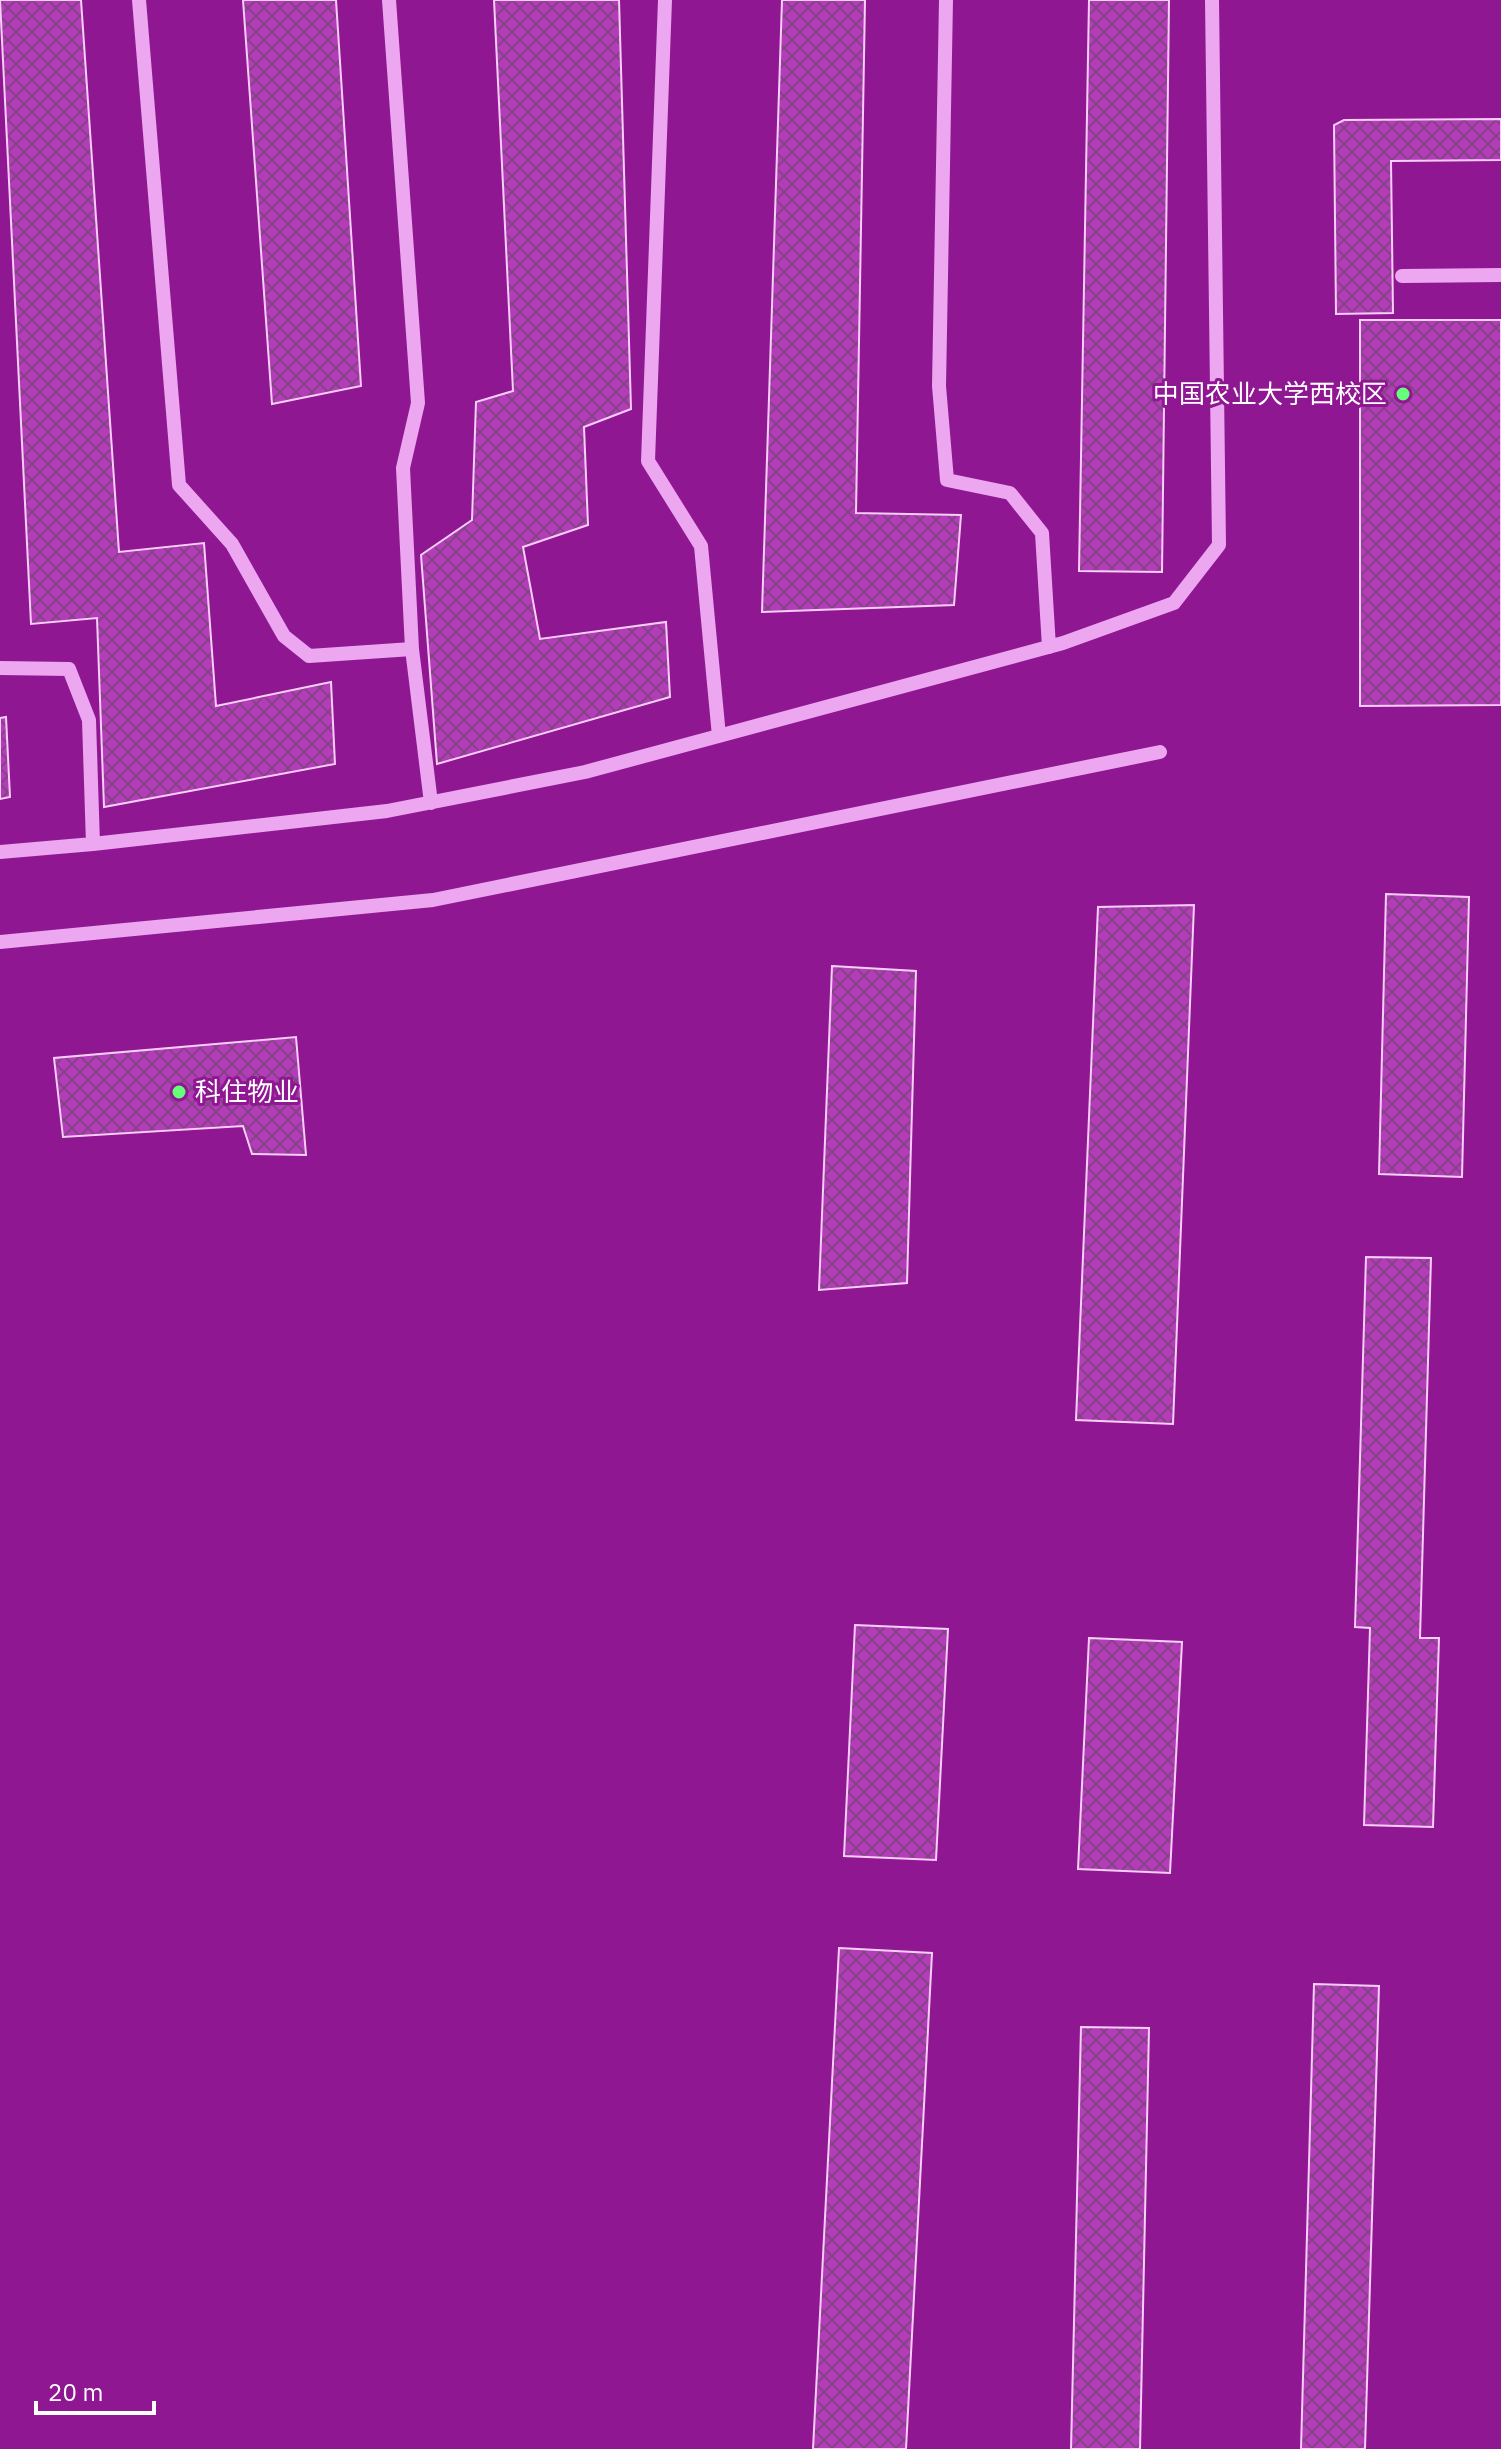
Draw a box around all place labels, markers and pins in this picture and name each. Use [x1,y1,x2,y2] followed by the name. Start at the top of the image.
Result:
[1153,376,1387,410] place label: 中国农业大学西校区
[1394,385,1412,403] marker: 中国农业大学西校区
[195,1074,299,1108] place label: 科住物业
[170,1083,188,1101] marker: 科住物业

